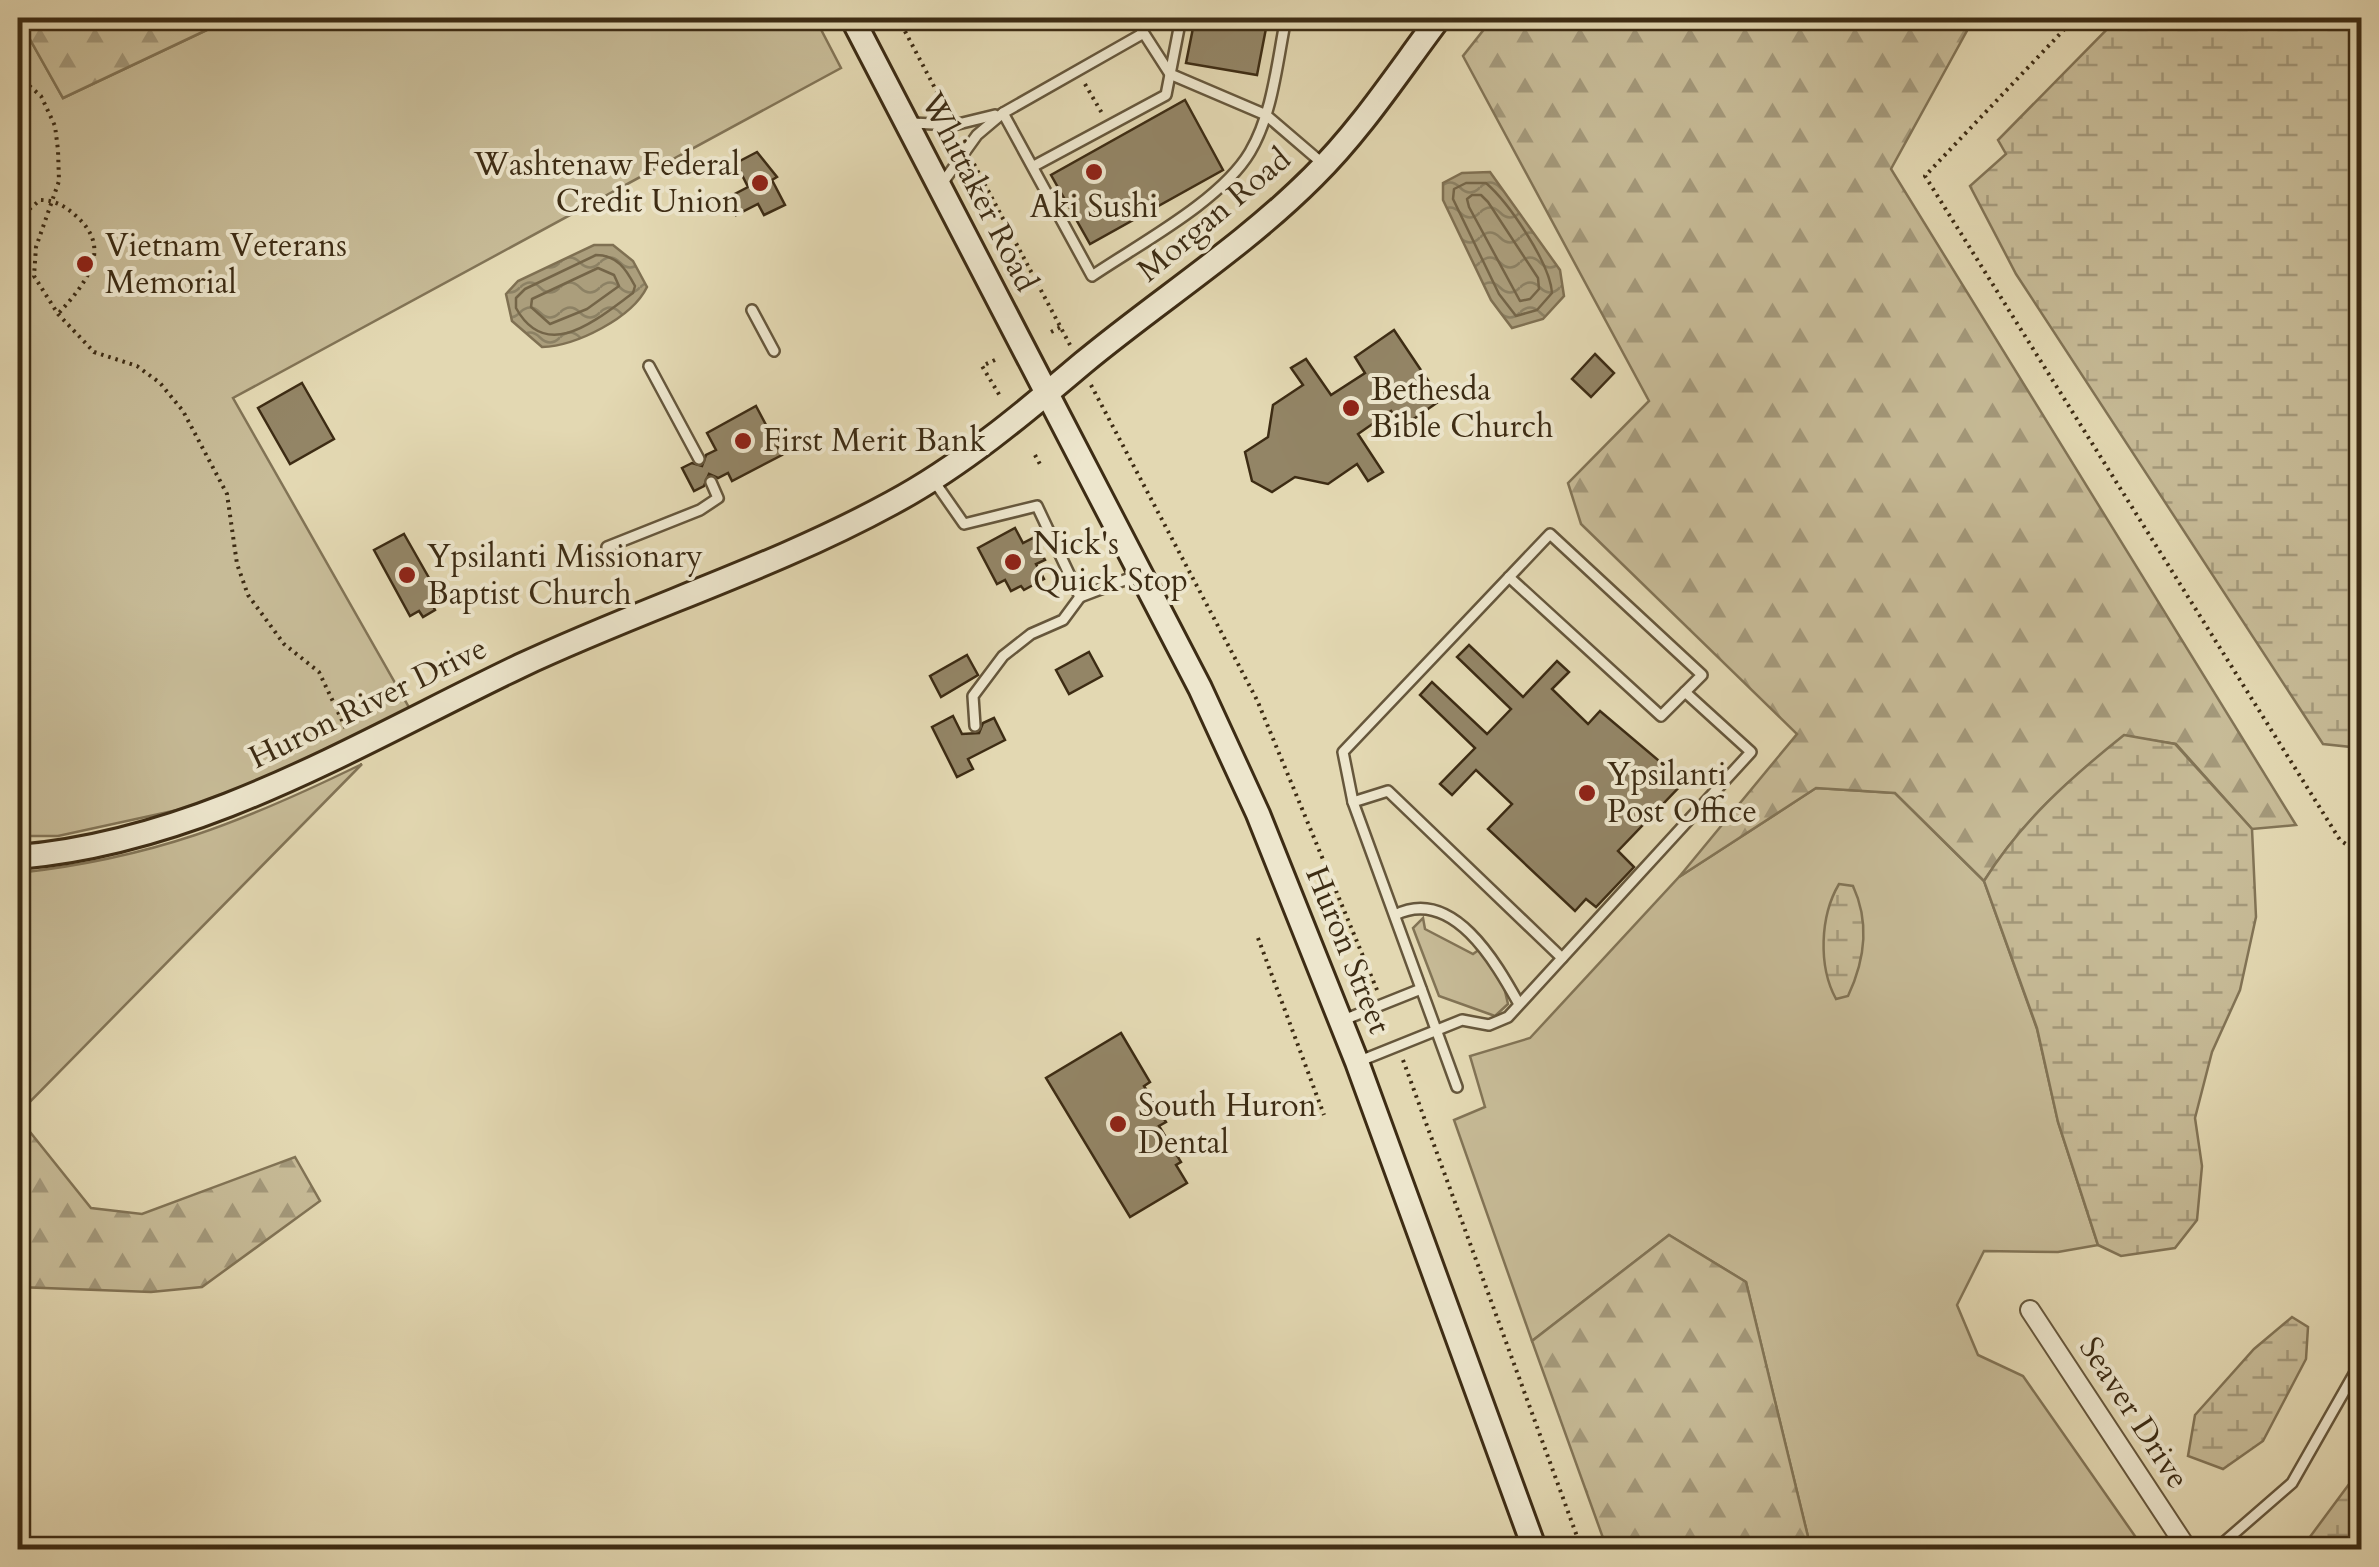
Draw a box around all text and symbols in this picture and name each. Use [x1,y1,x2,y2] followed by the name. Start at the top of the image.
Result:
[909,84,1048,299] street label: Whittaker Road
[1128,138,1300,292] street label: Morgan Road
[473,143,740,224] place label: Washtenaw Federal Credit Union
[1083,161,1105,183] marker: Aki Sushi
[749,172,771,194] marker: Washtenaw Federal Credit Union
[1030,185,1158,229] place label: Aki Sushi
[105,224,347,305] place label: Vietnam Veterans Memorial
[74,253,96,275] marker: Vietnam Veterans Memorial
[1371,368,1554,449] place label: Bethesda Bible Church
[1340,397,1362,419] marker: Bethesda Bible Church
[763,419,986,463] place label: First Merit Bank
[732,430,754,452] marker: First Merit Bank
[1033,522,1188,603] place label: Nick's Quick Stop
[427,535,703,616] place label: Ypsilanti Missionary Baptist Church
[1002,551,1024,573] marker: Nick's Quick Stop
[396,564,418,586] marker: Ypsilanti Missionary Baptist Church
[242,626,494,780] street label: Huron River Drive
[1607,753,1757,834] place label: Ypsilanti Post Office
[1576,782,1598,804] marker: Ypsilanti Post Office
[1294,860,1402,1040] street label: Huron Street
[1138,1084,1317,1165] place label: South Huron Dental
[1107,1113,1129,1135] marker: South Huron Dental
[2069,1329,2199,1497] street label: Seaver Drive

